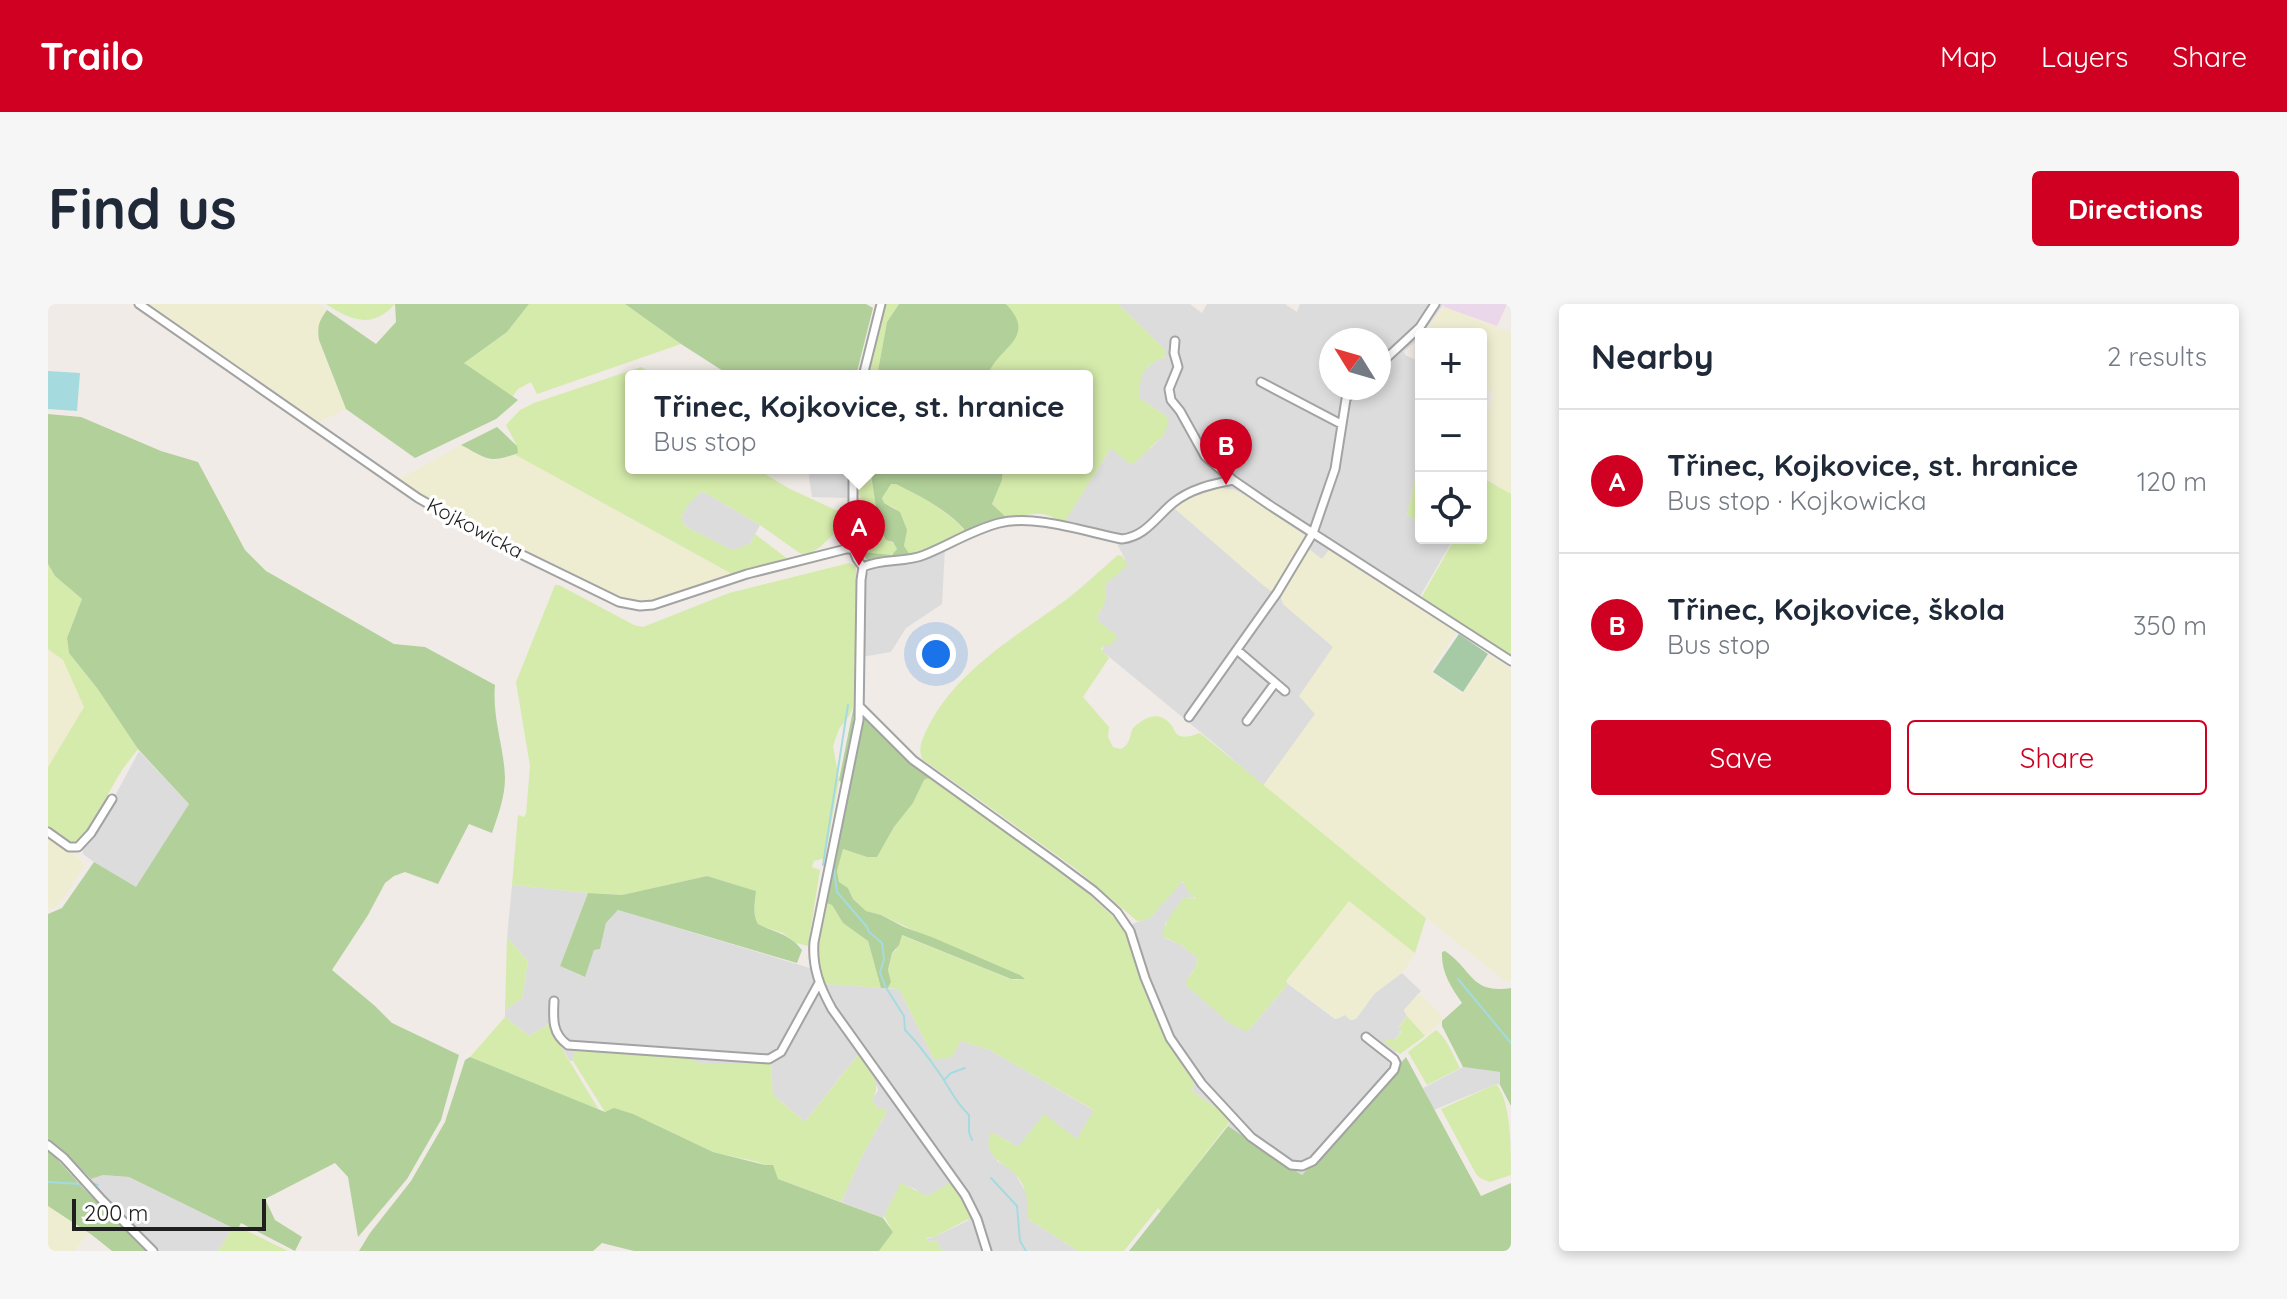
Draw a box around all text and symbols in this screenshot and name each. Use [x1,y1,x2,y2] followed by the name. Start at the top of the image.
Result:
[40,32,144,80] text: Trailo
[1940,39,1997,74] text: Map
[2041,39,2128,74] text: Layers
[2172,39,2247,74] text: Share
[2032,171,2239,246] button: Directions
[48,173,237,243] text: Find us
[1319,328,1391,400] north arrow
[1415,328,1487,544] map controls
[1415,328,1487,400] button: +
[1591,335,1714,378] text: Nearby
[2107,340,2207,373] text: 2 results
[625,370,1093,474] popup
[653,387,1065,425] text: Třinec, Kojkovice, st. hranice
[1415,400,1487,472] button: −
[1200,419,1252,485] pin: B
[653,425,757,458] text: Bus stop
[1667,446,2079,484] text: Třinec, Kojkovice, st. hranice
[1609,465,1625,498] text: A
[2137,465,2207,498] text: 120 m
[1415,472,1487,544] button: locate
[1667,484,1927,517] text: Bus stop · Kojkowicka
[423,492,528,563] street label: Kojkowicka
[833,500,885,566] pin: A
[1667,590,2005,628] text: Třinec, Kojkovice, škola
[1608,609,1626,642] text: B
[2133,609,2207,642] text: 350 m
[1667,628,1770,661] text: Bus stop
[916,634,956,674] your location
[1591,720,1891,795] button: Save
[1907,720,2207,795] button: Share
[72,1195,266,1231] scale bar
[84,1199,148,1227] text: 200 m

